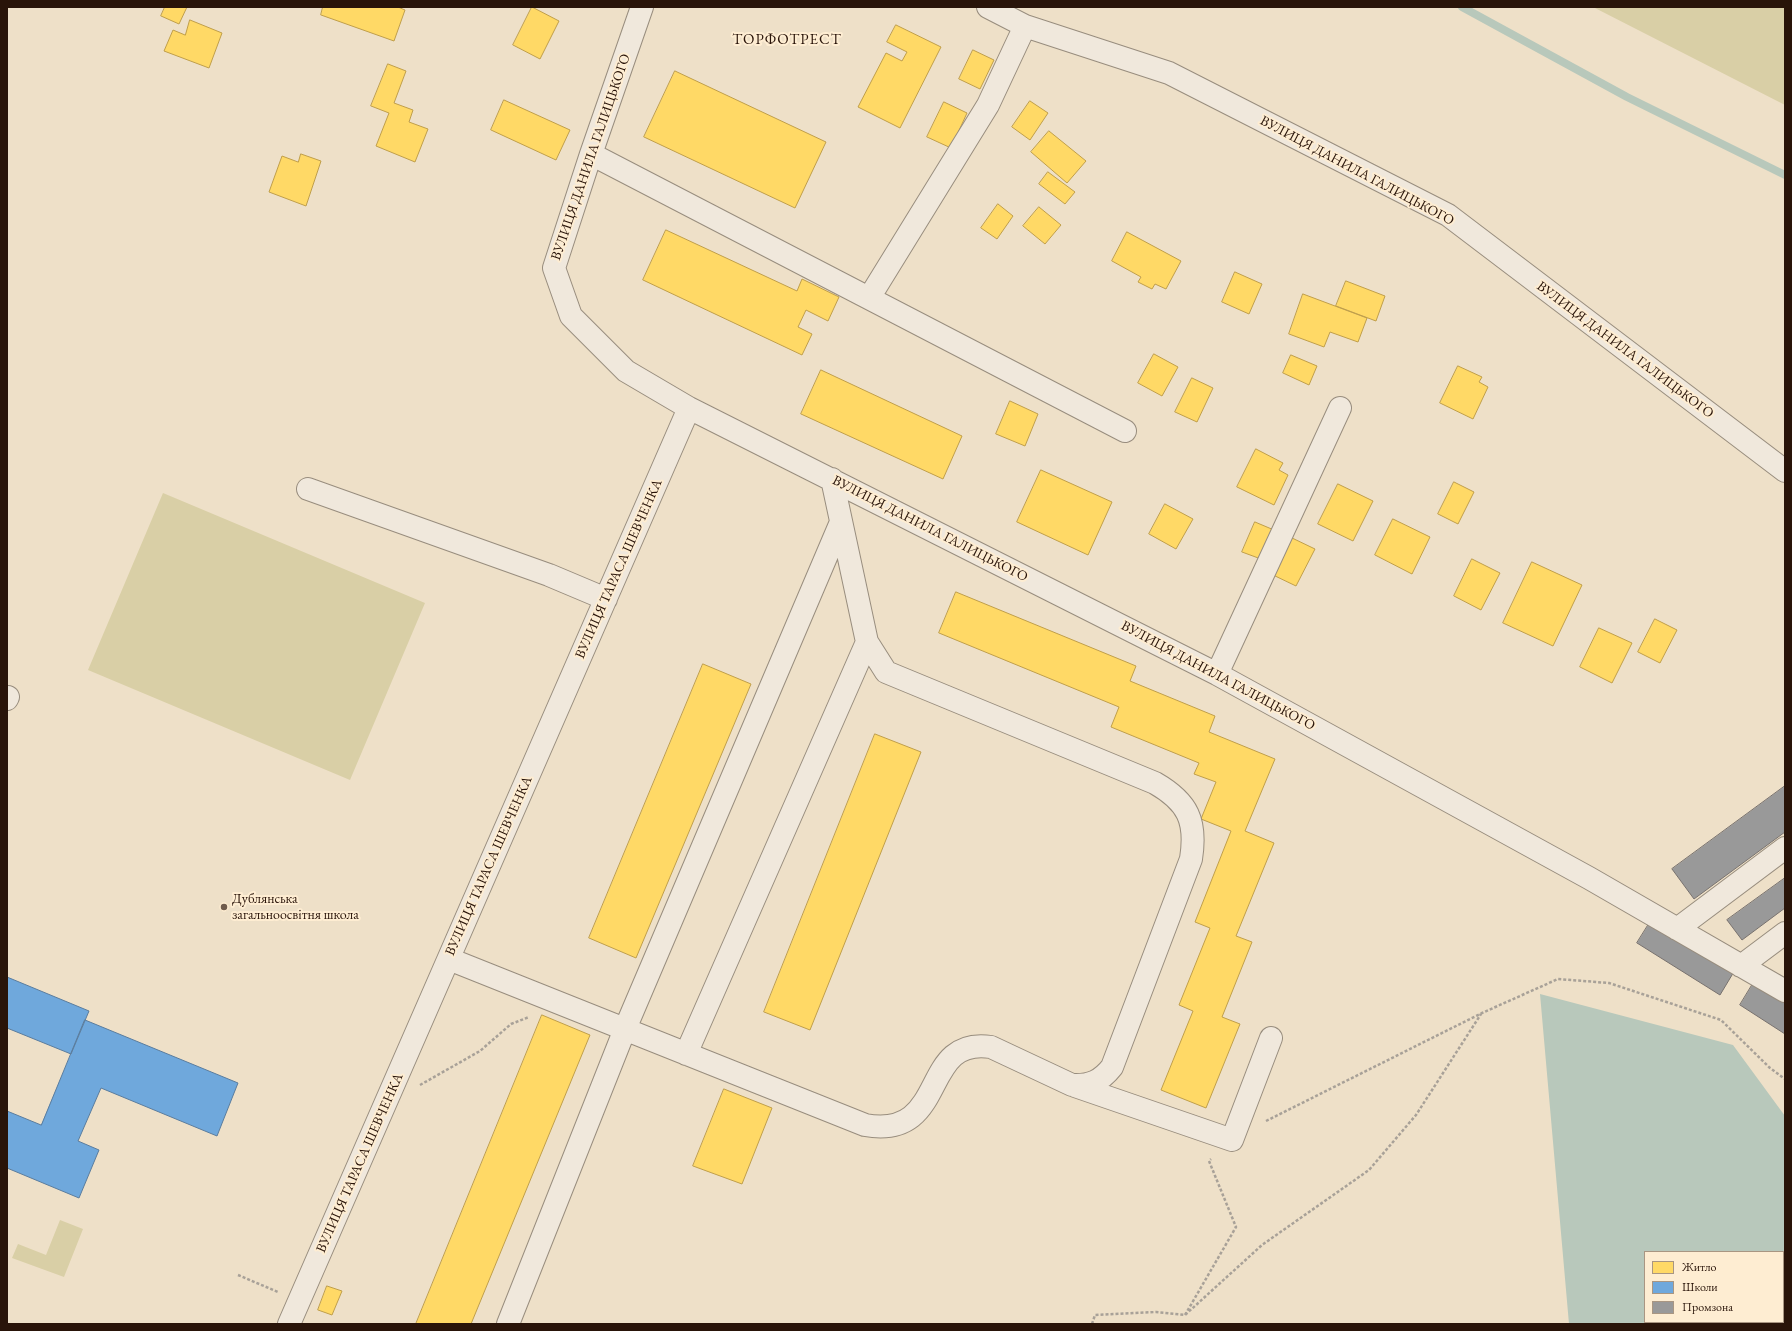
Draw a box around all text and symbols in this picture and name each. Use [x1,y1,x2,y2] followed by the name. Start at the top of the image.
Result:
[732,31,842,49] district label: ТОРФОТРЕСТ
[548,52,634,262] street label: ВУЛИЦЯ ДАНИЛА ГАЛИЦЬКОГО
[1257,113,1457,229] street label: ВУЛИЦЯ ДАНИЛА ГАЛИЦЬКОГО
[1533,278,1717,422] street label: ВУЛИЦЯ ДАНИЛА ГАЛИЦЬКОГО
[829,472,1031,586] street label: ВУЛИЦЯ ДАНИЛА ГАЛИЦЬКОГО
[572,477,666,661] street label: ВУЛИЦЯ ТАРАСА ШЕВЧЕНКА
[1118,618,1318,734] street label: ВУЛИЦЯ ДАНИЛА ГАЛИЦЬКОГО
[442,774,536,958] street label: ВУЛИЦЯ ТАРАСА ШЕВЧЕНКА
[232,891,359,924] place label: Дублянська загальноосвітня школа
[219,902,229,912] marker: Дублянська загальноосвітня школа
[313,1071,407,1255] street label: ВУЛИЦЯ ТАРАСА ШЕВЧЕНКА
[1644,1251,1784,1323] legend
[1682,1259,1716,1275] text: Житло
[1682,1279,1718,1295] text: Школи
[1682,1299,1733,1315] text: Промзона

